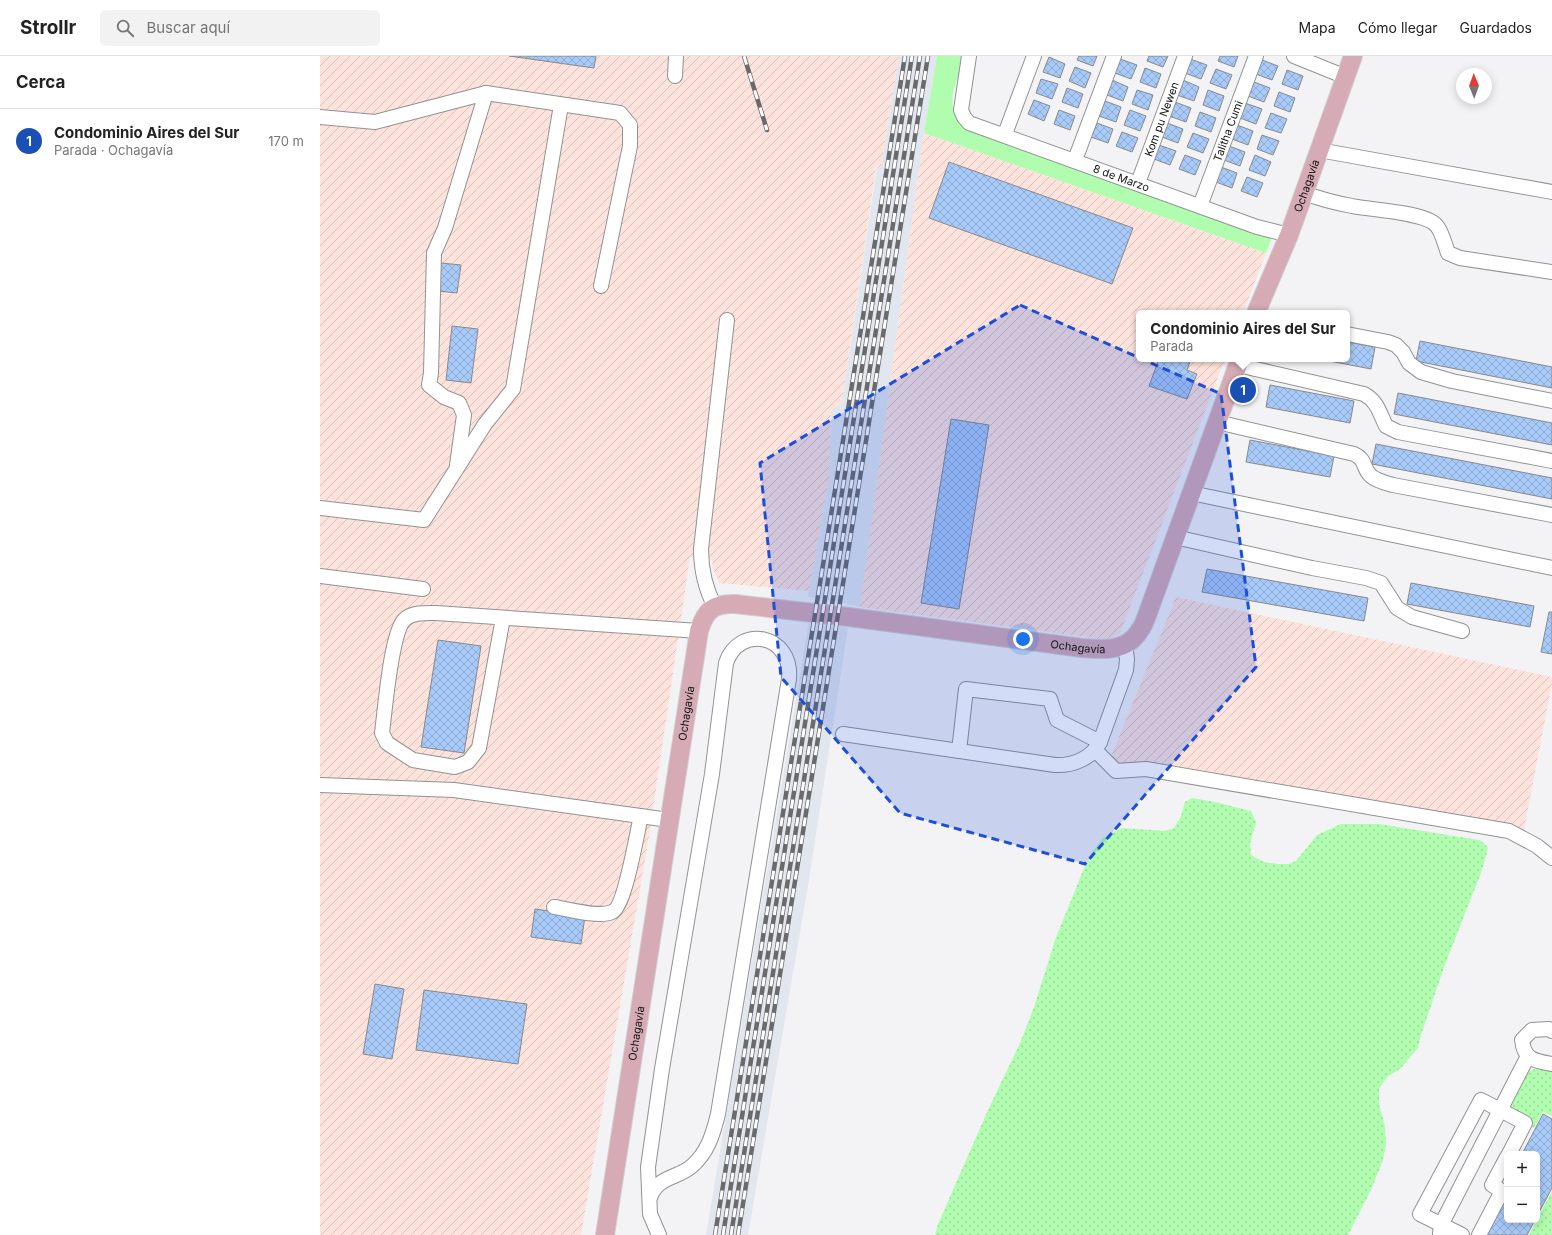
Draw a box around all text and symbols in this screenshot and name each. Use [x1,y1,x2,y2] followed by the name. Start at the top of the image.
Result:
[100,10,380,46] search box
[20,16,76,39] text: Strollr
[114,17,136,39] icon: search
[146,18,230,37] text: Buscar aquí
[1299,19,1336,36] text: Mapa
[1358,19,1438,36] text: Cómo llegar
[1460,19,1532,36] text: Guardados
[1456,68,1492,104] north arrow
[16,72,65,92] text: Cerca
[1141,80,1182,159] street label: Kom pu Newen
[1210,99,1246,164] street label: Talitha Cumi
[54,123,239,142] text: Condominio Aires del Sur
[26,133,32,149] text: 1
[268,133,304,149] text: 170 m
[54,142,173,158] text: Parada · Ochagavía
[1291,157,1322,214] street label: Ochagavía
[1091,161,1152,195] street label: 8 de Marzo
[1136,310,1350,362] popup
[1150,319,1336,338] text: Condominio Aires del Sur
[1150,338,1193,354] text: Parada
[1230,375,1256,405] pin: 1
[1013,629,1033,649] your location
[1050,637,1106,656] street label: Ochagavía
[675,685,697,742] street label: Ochagavía
[625,1005,648,1062] street label: Ochagavía
[1504,1151,1540,1223] map controls
[1504,1151,1540,1187] button: +
[1504,1187,1540,1223] button: −

